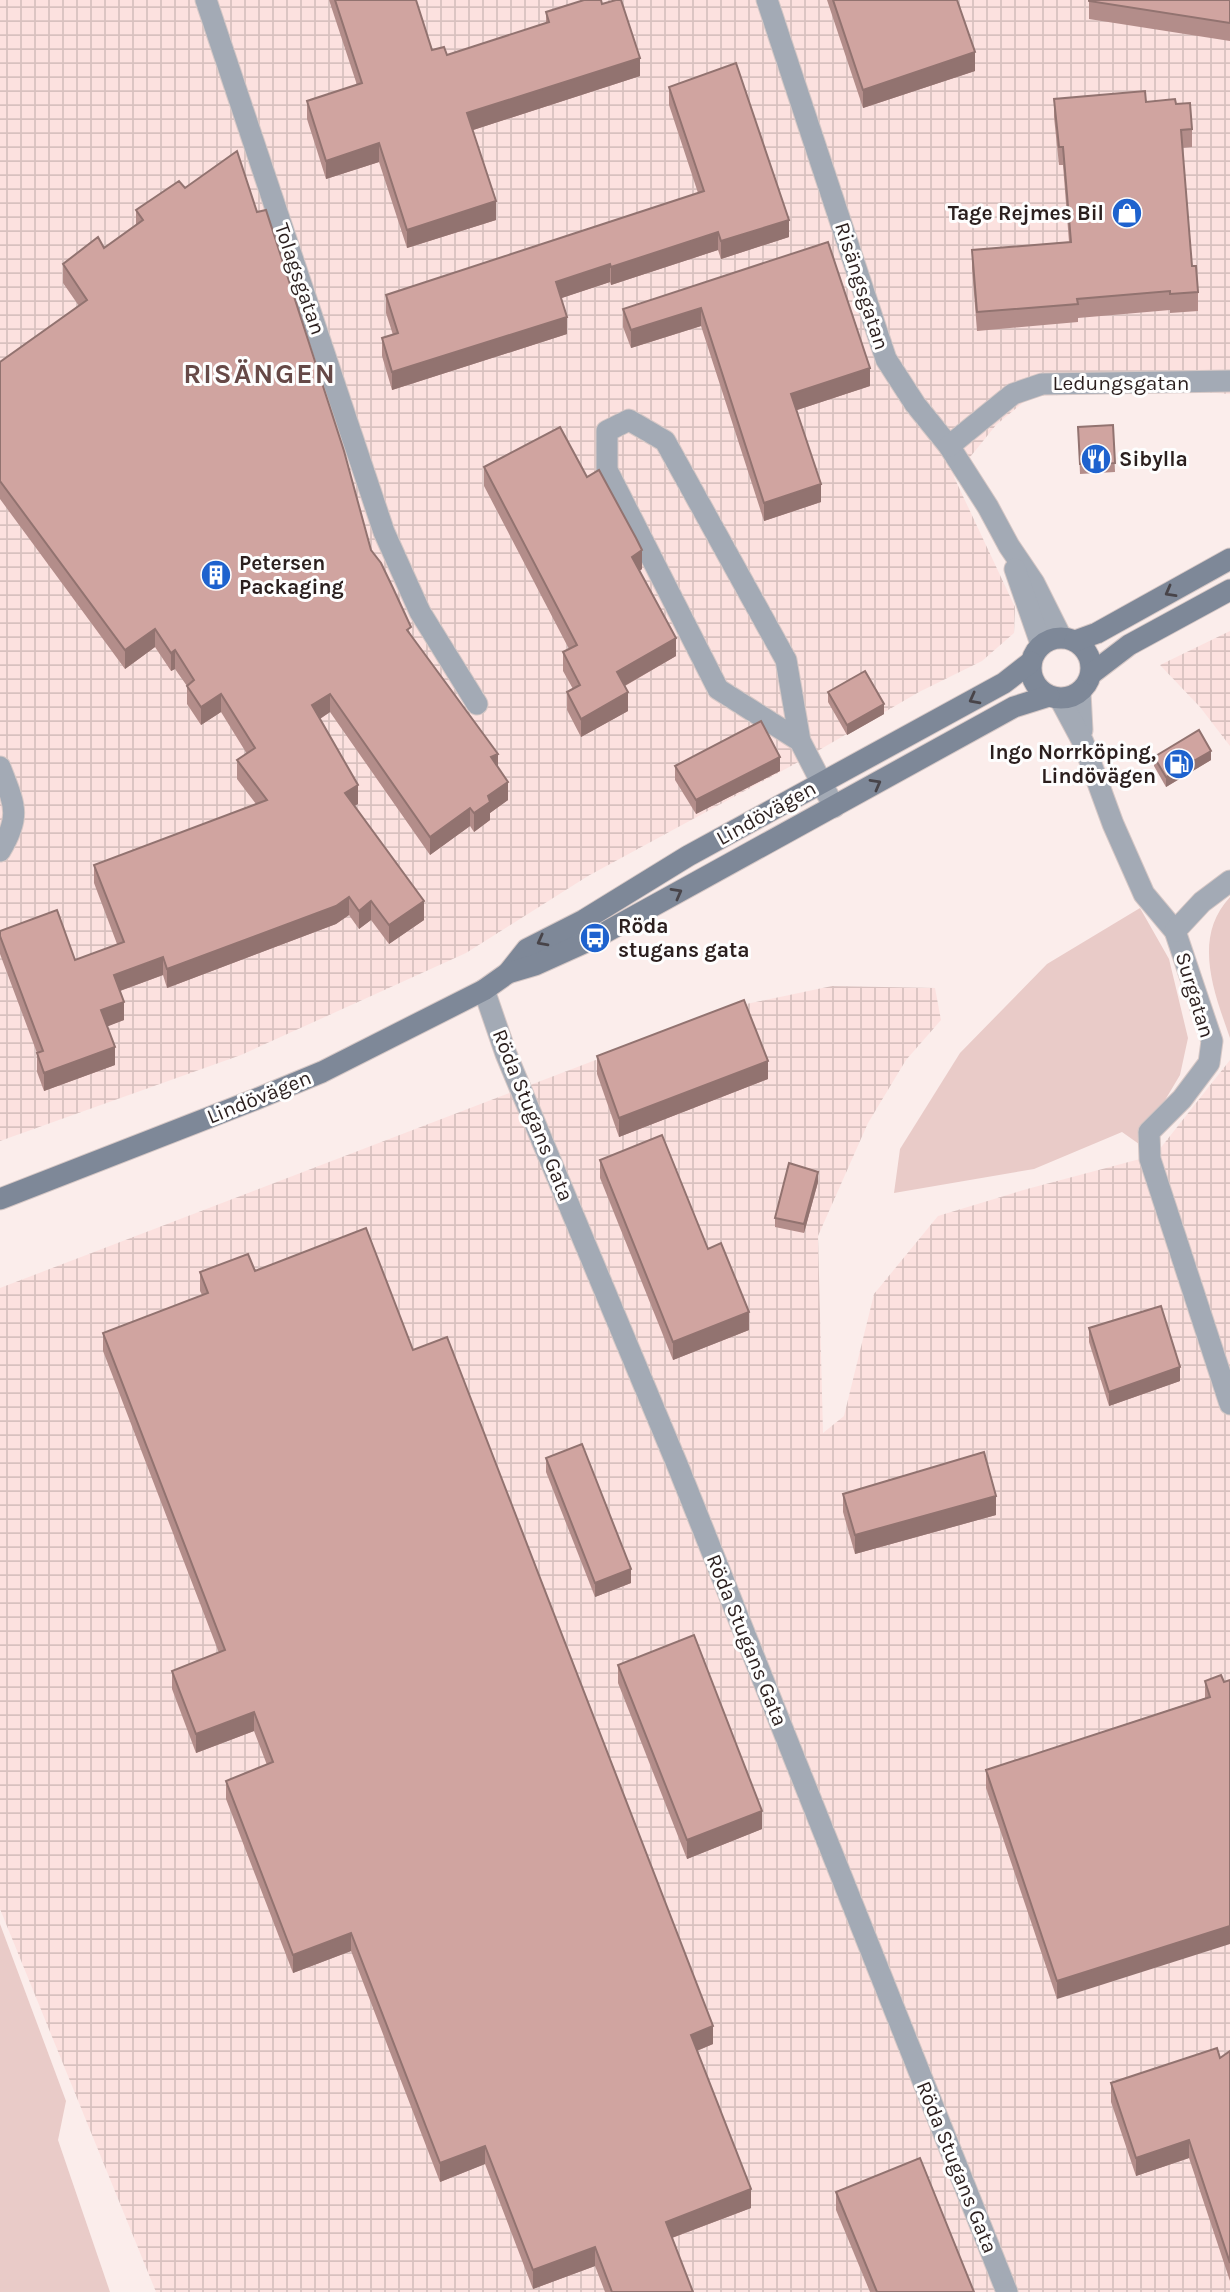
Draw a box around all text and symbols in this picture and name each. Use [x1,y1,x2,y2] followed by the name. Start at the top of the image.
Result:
[1110,196,1144,230] shop icon: Tage Rejmes Bil
[948,201,1104,225] place label: Tage Rejmes Bil
[830,219,894,353] street label: Risängsgatan
[270,220,330,338] street label: Tolagsgatan
[183,357,337,390] district label: RISÄNGEN
[1053,371,1189,395] street label: Ledungsgatan
[1079,442,1113,476] restaurant icon: Sibylla
[1119,447,1188,471] place label: Sibylla
[239,551,344,599] place label: Petersen Packaging
[199,558,233,592] building icon: Petersen Packaging
[1165,584,1177,597] one-way arrow
[969,691,981,705] one-way arrow
[989,740,1156,788] place label: Ingo Norrköping, Lindövägen
[1162,747,1196,781] fuel station icon: Ingo Norrköping, Lindövägen
[712,776,820,850] street label: Lindövägen
[869,778,881,792] one-way arrow
[669,888,682,902] one-way arrow
[618,914,750,962] place label: Röda stugans gata
[578,921,612,955] bus stop icon: Röda stugans gata
[536,933,549,947] one-way arrow
[1171,949,1219,1041] street label: Surgatan
[488,1026,578,1204] street label: Röda Stugans Gata
[203,1065,315,1129] street label: Lindövägen
[702,1551,792,1729] street label: Röda Stugans Gata
[912,2078,1002,2256] street label: Röda Stugans Gata

